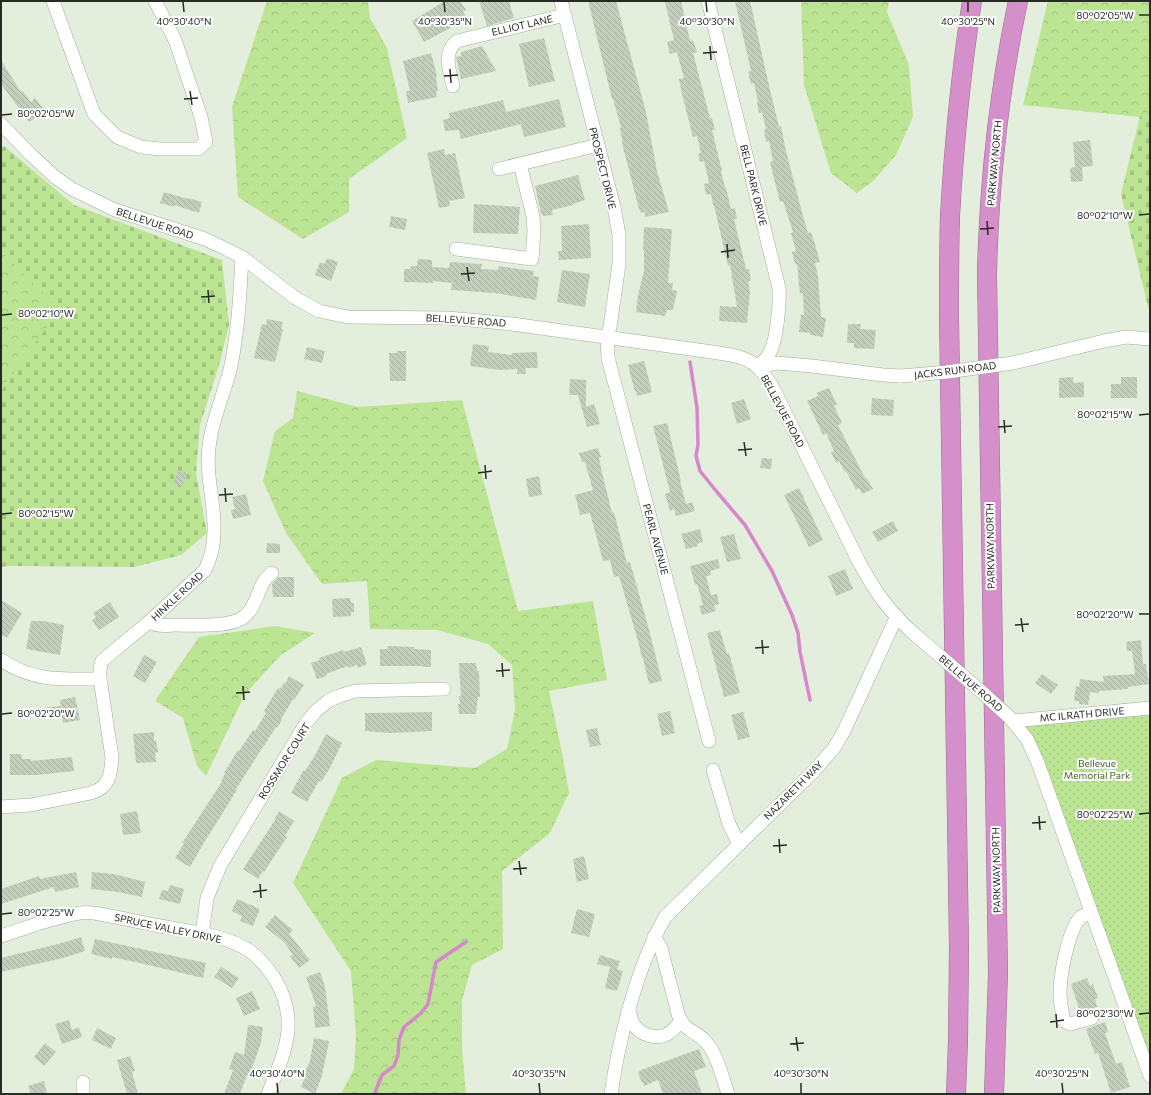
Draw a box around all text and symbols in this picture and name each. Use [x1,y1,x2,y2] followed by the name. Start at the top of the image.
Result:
[1076,9,1134,21] text: 80°02'05"W
[490,12,554,38] street label: ELLIOT LANE
[156,15,212,27] text: 40°30'40"N
[418,15,472,27] text: 40°30'35"N
[680,15,734,27] text: 40°30'30"N
[941,15,995,27] text: 40°30'25"N
[17,107,75,119] text: 80°02'05"W
[984,120,1004,206] street label: PARKWAY NORTH
[587,126,619,210] street label: PROSPECT DRIVE
[738,143,770,227] street label: BELL PARK DRIVE
[115,205,195,241] street label: BELLEVUE ROAD
[1077,209,1133,221] text: 80°02'10"W
[18,307,74,319] text: 80°02'10"W
[425,311,507,329] street label: BELLEVUE ROAD
[913,359,997,381] street label: JACKS RUN ROAD
[759,373,807,449] street label: BELLEVUE ROAD
[1077,408,1133,420] text: 80°02'15"W
[641,502,671,576] street label: PEARL AVENUE
[983,503,997,589] street label: PARKWAY NORTH
[18,507,74,519] text: 80°02'15"W
[148,569,206,623] street label: HINKLE ROAD
[1076,608,1134,620] text: 80°02'20"W
[937,652,1005,714] street label: BELLEVUE ROAD
[1039,704,1125,724] street label: MC ILRATH DRIVE
[17,707,75,719] text: 80°02'20"W
[256,720,313,801] street label: ROSSMOR COURT
[1064,757,1131,781] park label: Bellevue Memorial Park
[761,758,825,822] street label: NAZARETH WAY
[1077,808,1133,820] text: 80°02'25"W
[989,827,1003,913] street label: PARKWAY NORTH
[18,906,74,918] text: 80°02'25"W
[113,911,223,945] street label: SPRUCE VALLEY DRIVE
[1076,1007,1134,1019] text: 80°02'30"W
[249,1067,305,1079] text: 40°30'40"N
[512,1067,566,1079] text: 40°30'35"N
[774,1067,828,1079] text: 40°30'30"N
[1035,1067,1089,1079] text: 40°30'25"N

